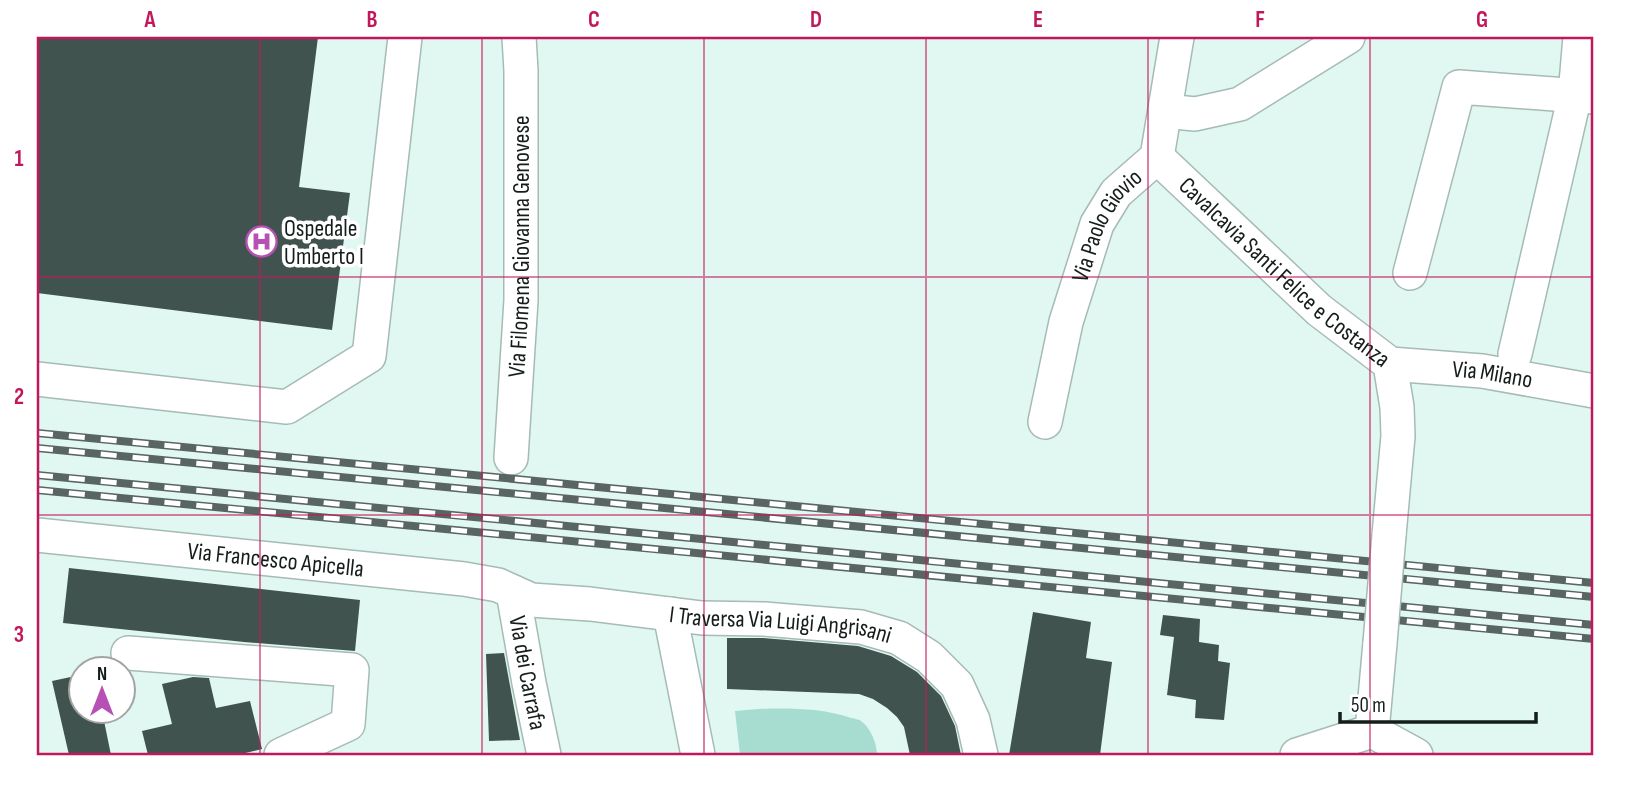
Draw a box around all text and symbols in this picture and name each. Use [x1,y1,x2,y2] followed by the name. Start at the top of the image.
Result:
[144,6,157,34] text: A
[367,6,378,34] text: B
[588,6,600,34] text: C
[810,6,822,34] text: D
[1033,6,1043,34] text: E
[1255,6,1265,34] text: F
[1476,6,1488,34] text: G
[502,115,536,378] street label: Via Filomena Giovanna Genovese
[14,145,24,173] text: 1
[1066,163,1148,286] street label: Via Paolo Giovio
[1173,171,1396,374] street label: Cavalcavia Santi Felice e Costanza
[284,214,364,271] place label: Ospedale Umberto I
[244,225,278,259] hospital icon: Ospedale Umberto I
[1451,355,1535,395] street label: Via Milano
[14,383,24,411] text: 2
[186,537,365,584] street label: Via Francesco Apicella
[668,600,895,650] street label: I Traversa Via Luigi Angrisani
[502,614,552,732] street label: Via dei Carrafa
[14,621,24,649] text: 3
[66,656,136,726] north arrow
[97,663,107,686] text: N
[1340,680,1536,724] scale bar
[1351,693,1386,718] text: 50 m

